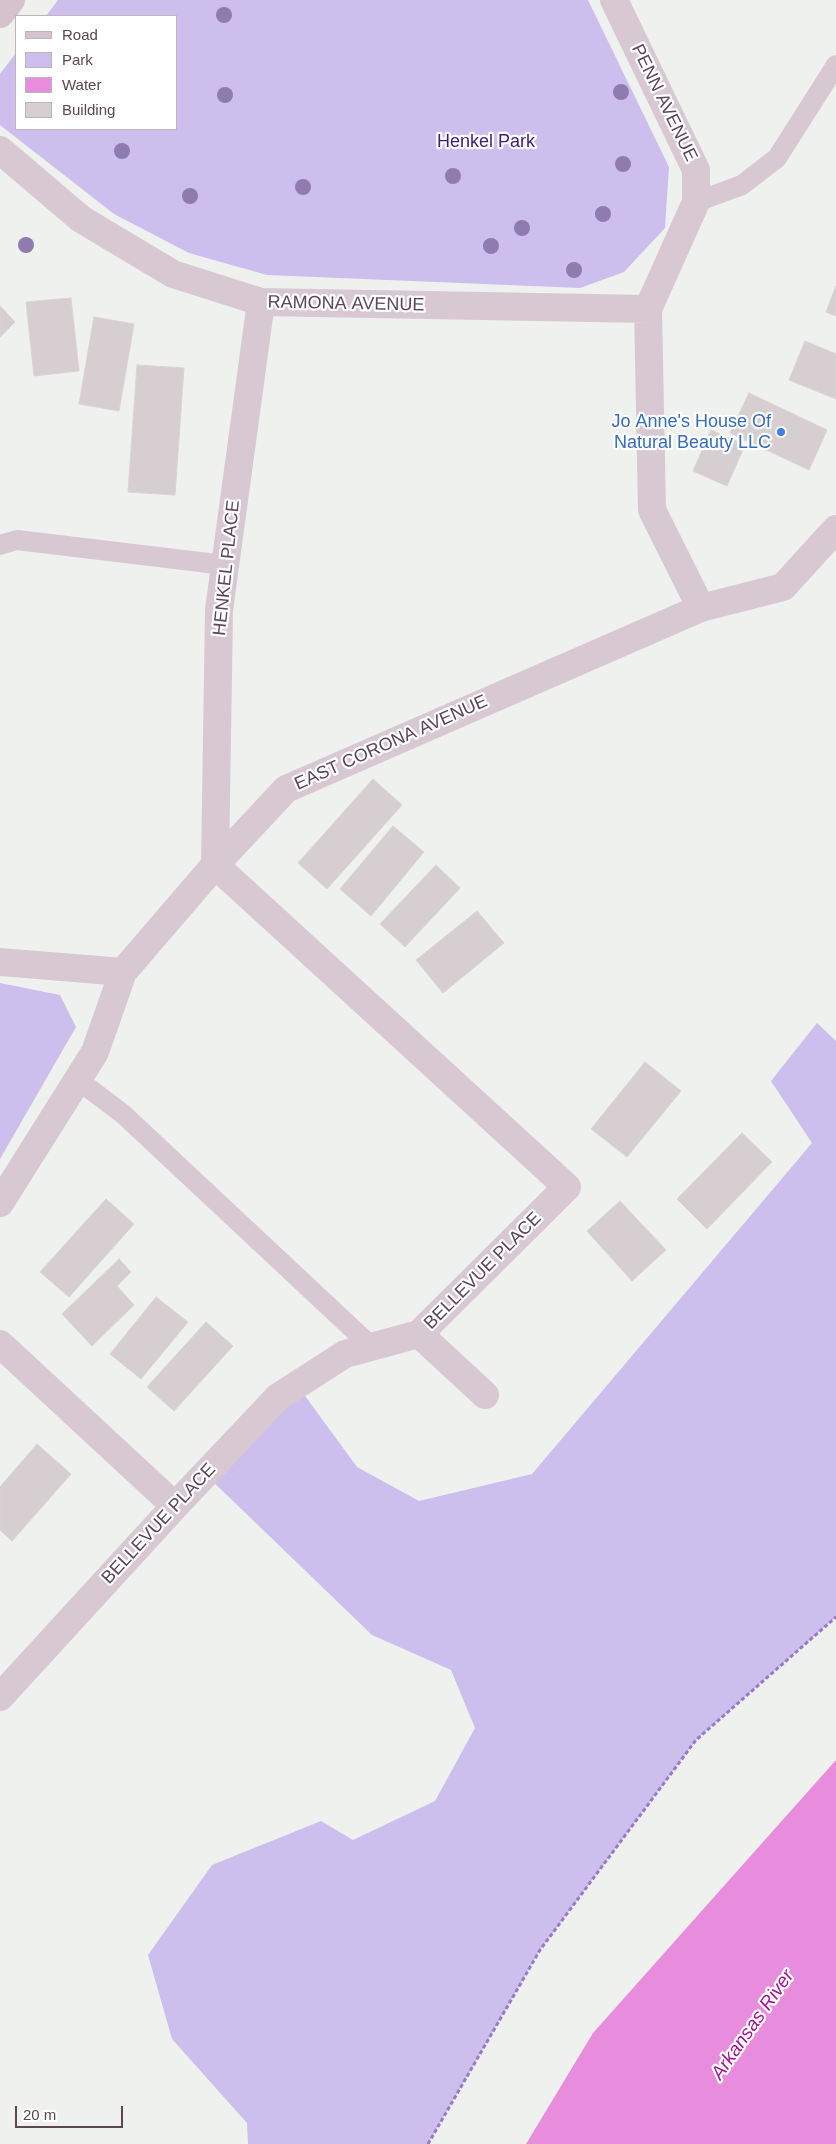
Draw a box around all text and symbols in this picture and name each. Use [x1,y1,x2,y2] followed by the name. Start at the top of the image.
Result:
[15,15,178,130] legend
[62,26,98,43] text: Road
[626,41,702,165] street label: PENN AVENUE
[62,51,93,68] text: Park
[62,76,101,93] text: Water
[62,101,115,118] text: Building
[437,131,535,153] park label: Henkel Park
[267,292,425,316] street label: RAMONA AVENUE
[611,411,771,454] place label: Jo Anne's House Of Natural Beauty LLC
[775,426,787,438] marker: Jo Anne's House Of Natural Beauty LLC
[209,499,245,637] street label: HENKEL PLACE
[291,691,491,795] street label: EAST CORONA AVENUE
[420,1208,546,1334] street label: BELLEVUE PLACE
[98,1459,220,1589] street label: BELLEVUE PLACE
[707,1966,799,2084] water label: Arkansas River
[18,2096,125,2128] scale bar
[23,2106,56,2123] text: 20 m

